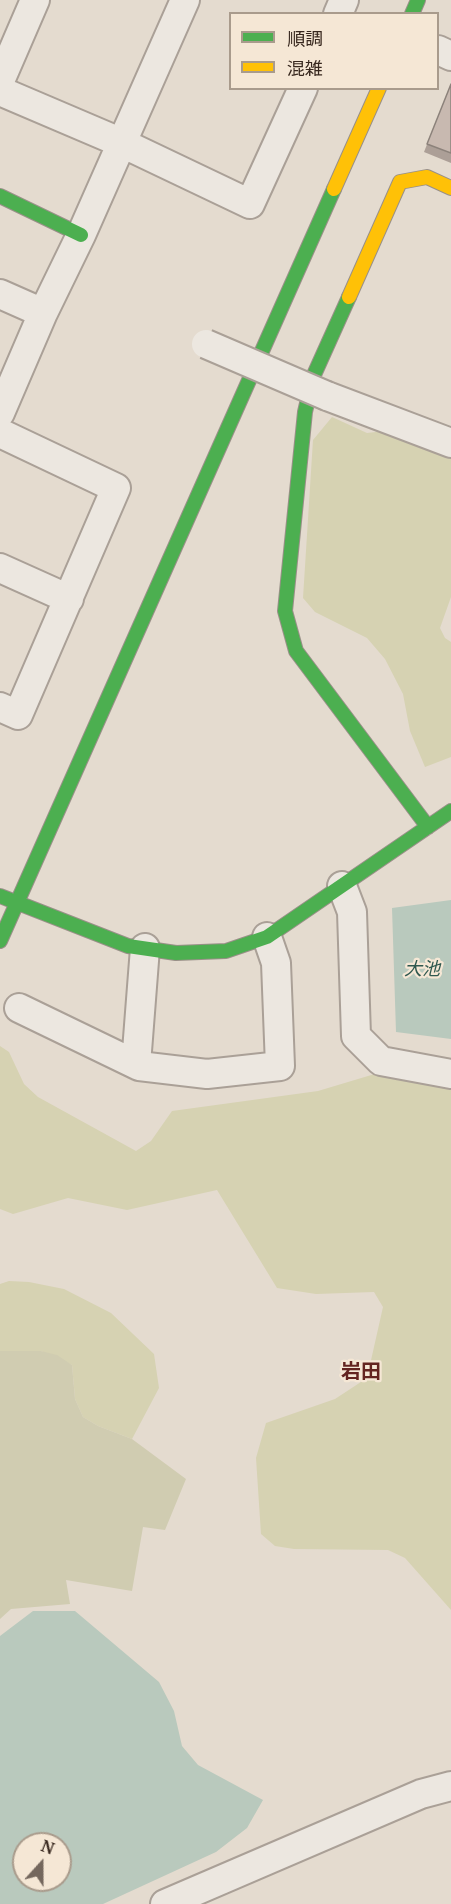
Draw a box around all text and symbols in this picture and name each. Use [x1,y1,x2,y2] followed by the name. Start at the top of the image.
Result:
[229,12,439,90] legend
[287,26,323,50] text: 順調
[287,56,323,80] text: 混雑
[404,959,440,981] water label: 大池
[341,1360,381,1384] district label: 岩田
[12,1832,72,1892] north arrow
[38,1835,58,1860] text: N

